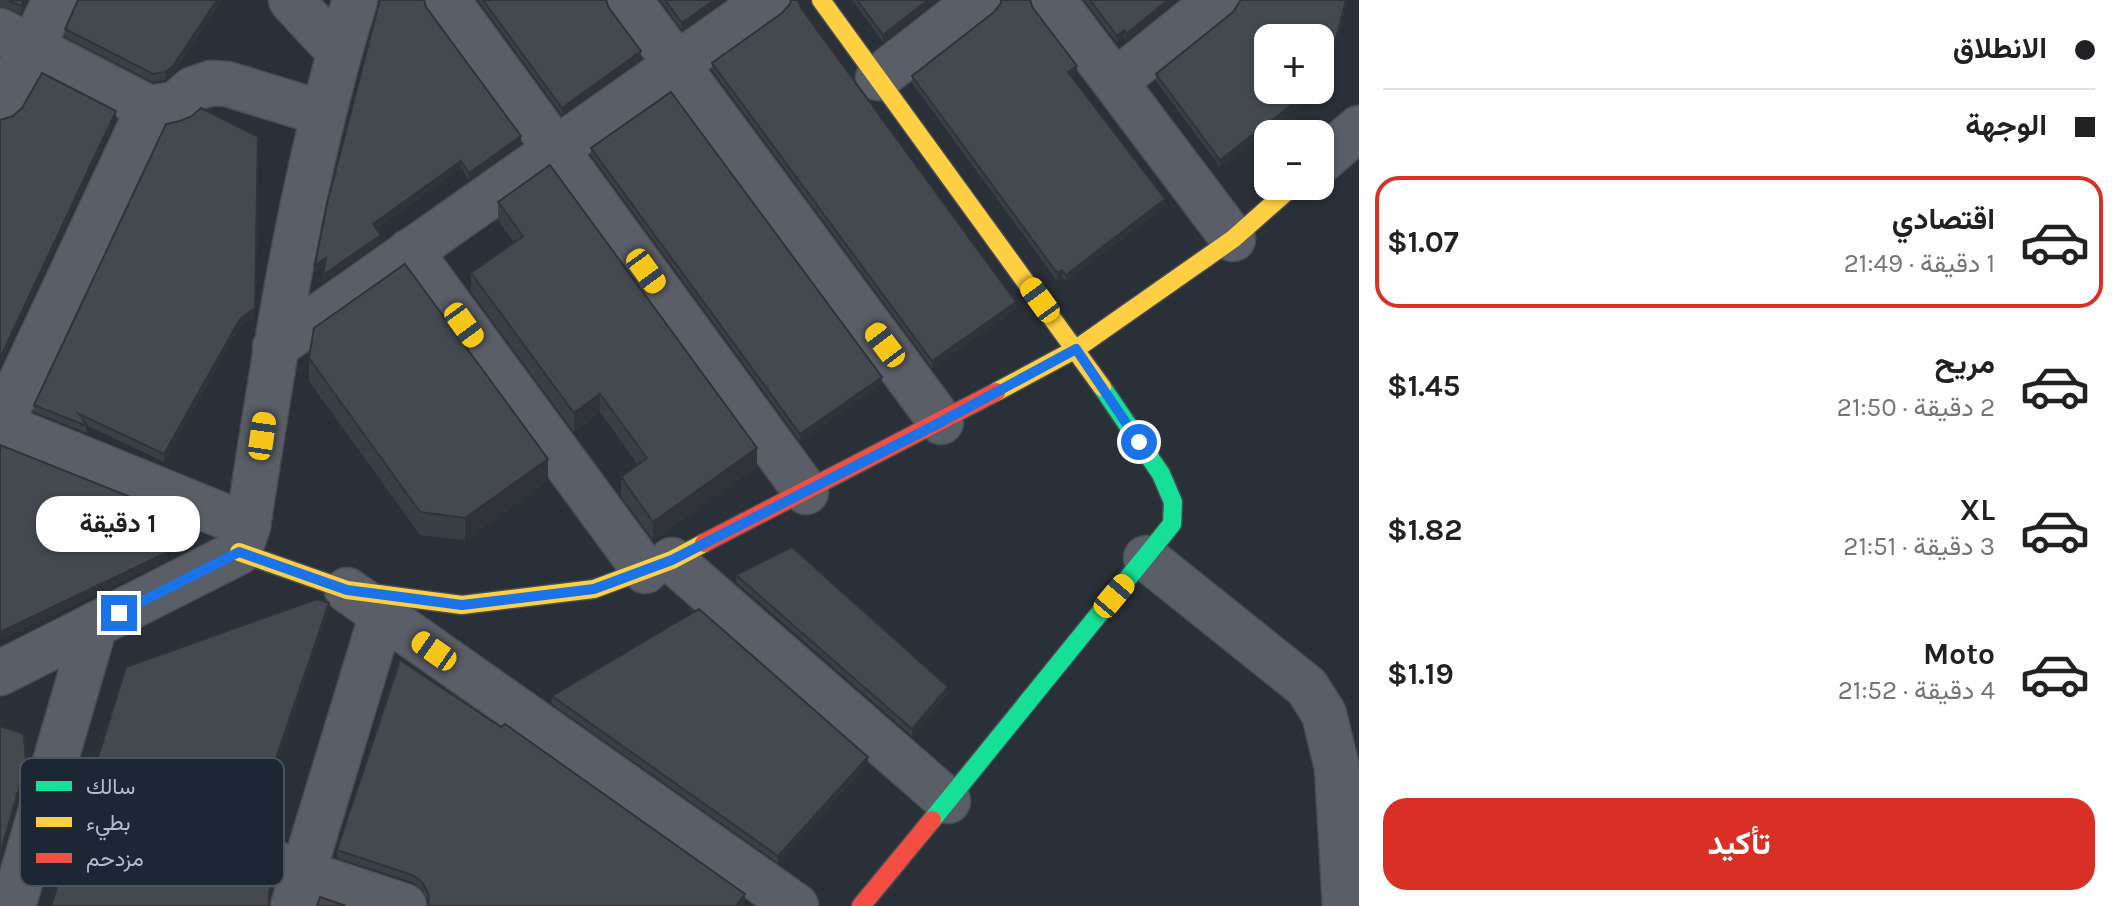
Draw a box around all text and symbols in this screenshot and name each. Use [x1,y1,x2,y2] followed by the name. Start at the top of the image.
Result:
[1254,24,1334,200] map controls
[1254,24,1334,104] button: +
[1953,30,2047,66] text: الانطلاق
[1965,107,2047,143] text: الوجهة
[1254,120,1334,200] button: −
[1892,201,1995,237] text: اقتصادي
[2019,206,2091,278] icon: car
[1387,224,1459,260] text: $1.07
[622,245,670,297] car
[1844,248,1995,279] text: 1 دقيقة · 21:49
[1016,274,1064,326] car
[440,299,488,351] car
[861,319,909,371] car
[1935,345,1995,381] text: مريح
[2019,350,2091,422] icon: car
[1387,368,1460,404] text: $1.45
[1837,392,1995,423] text: 2 دقيقة · 21:50
[247,411,277,461] car
[1121,424,1157,460] route start
[1960,492,1995,528] text: XL
[2019,494,2091,566] icon: car
[37,497,201,553] callout: 1 دقيقة
[79,508,157,539] text: 1 دقيقة
[1387,512,1462,548] text: $1.82
[1843,531,1995,562] text: 3 دقيقة · 21:51
[1089,570,1139,622] car
[101,595,137,631] route end
[407,627,461,675] car
[1923,636,1995,672] text: Moto
[2019,638,2091,710] icon: car
[1387,656,1454,692] text: $1.19
[1838,675,1995,706] text: 4 دقيقة · 21:52
[20,758,284,886] legend
[86,774,135,800] text: سالك
[1383,798,2095,890] button: تأكيد
[86,810,131,841] text: بطيء
[86,846,144,873] text: مزدحم

